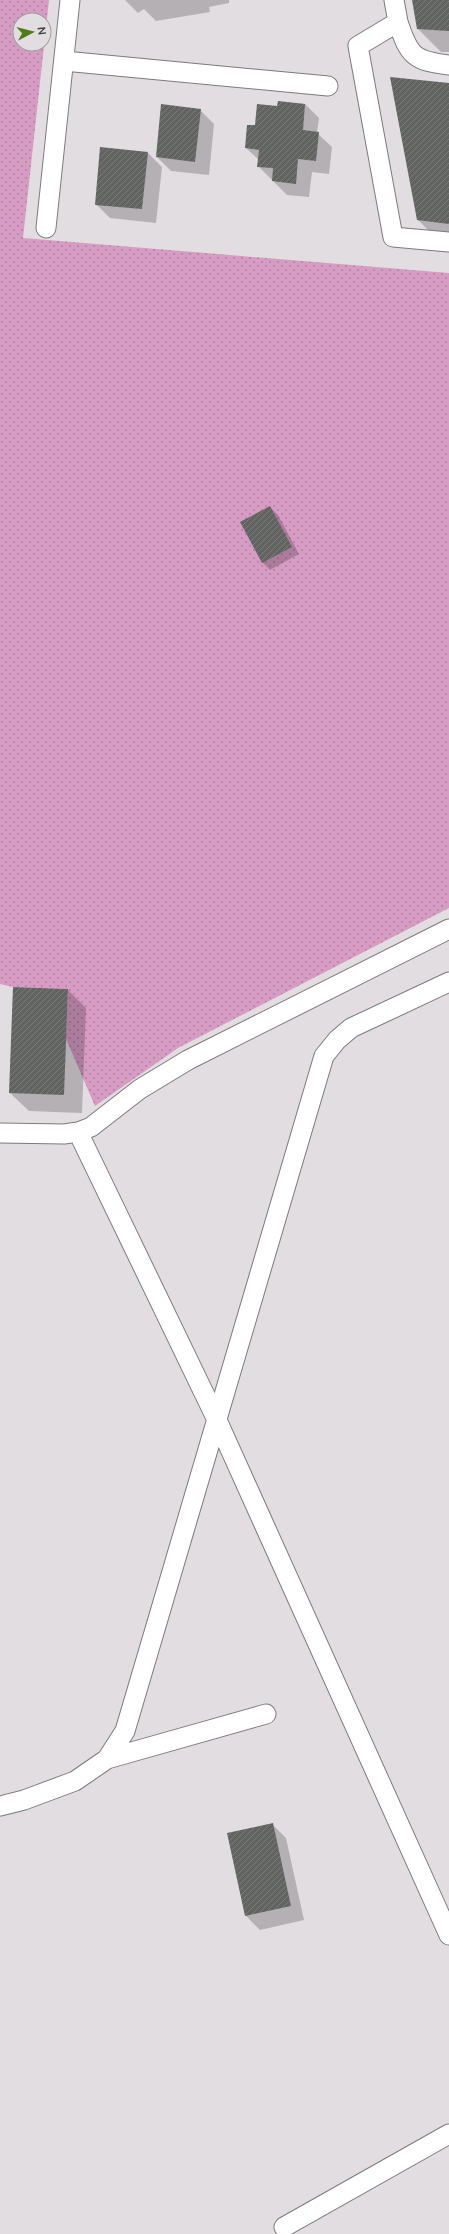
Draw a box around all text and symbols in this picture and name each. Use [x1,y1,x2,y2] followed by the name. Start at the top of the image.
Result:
[12,12,52,52] north arrow
[33,26,49,36] text: N

